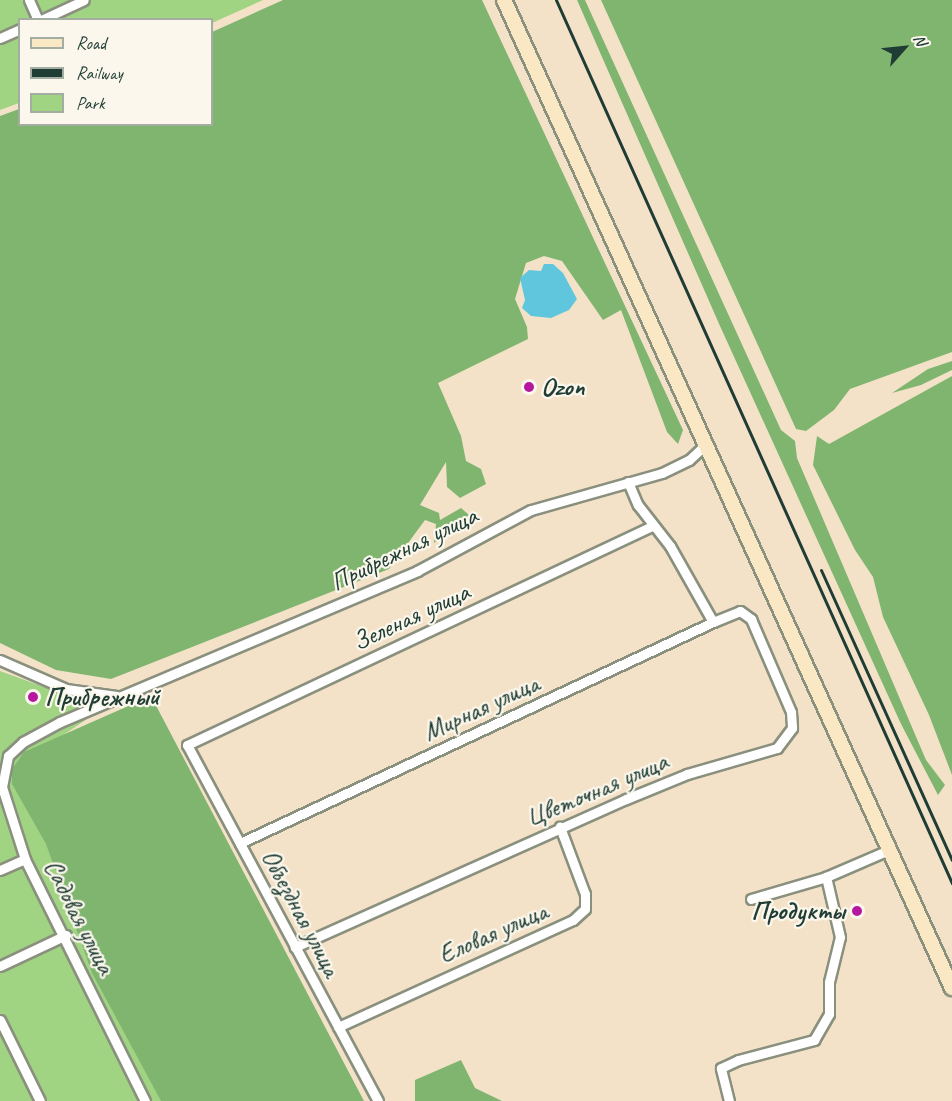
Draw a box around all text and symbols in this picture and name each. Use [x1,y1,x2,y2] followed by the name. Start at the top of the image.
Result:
[18,18,213,126] legend
[874,18,934,78] north arrow
[909,31,931,49] text: N
[76,32,106,54] text: Road
[76,62,123,84] text: Railway
[76,92,105,114] text: Park
[541,371,584,403] place label: Ozon
[522,380,536,394] marker: Ozon
[325,500,483,598] street label: Прибрежная улица
[347,576,475,658] street label: Зеленая улица
[418,668,544,748] street label: Мирная улица
[45,681,159,713] place label: Прибрежный
[26,690,40,704] marker: Прибрежный
[520,746,674,834] street label: Цветочная улица
[255,844,347,982] street label: Объездная улица
[36,854,122,980] street label: Садовая улица
[434,895,552,971] street label: Еловая улица
[751,895,845,927] place label: Продукты
[850,904,864,918] marker: Продукты

